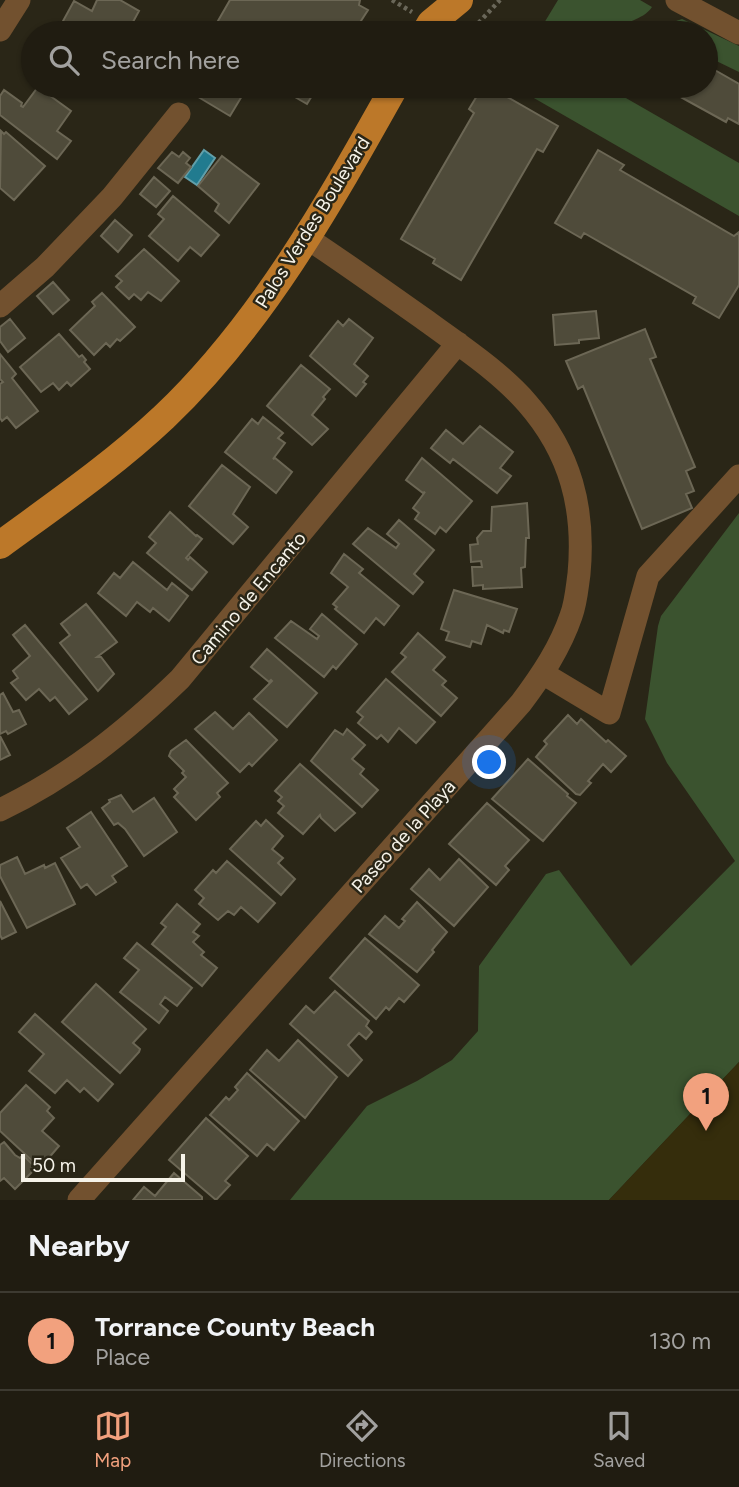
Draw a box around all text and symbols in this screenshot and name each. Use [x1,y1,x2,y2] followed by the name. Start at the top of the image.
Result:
[21,21,718,98] search box
[45,41,83,79] icon: search
[101,44,240,76] text: Search here
[250,132,375,312] street label: Palos Verdes Boulevard
[186,527,311,670] street label: Camino de Encanto
[472,745,506,779] your location
[347,775,460,898] street label: Paseo de la Playa
[683,1073,729,1131] pin: 1
[21,1151,186,1183] scale bar
[32,1154,76,1177] text: 50 m
[28,1227,130,1264] text: Nearby
[95,1311,375,1343] text: Torrance County Beach
[46,1327,56,1355] text: 1
[649,1327,711,1355] text: 130 m
[95,1343,150,1371] text: Place
[94,1407,132,1472] tab: Map
[319,1407,406,1472] tab: Directions
[593,1407,645,1472] tab: Saved

